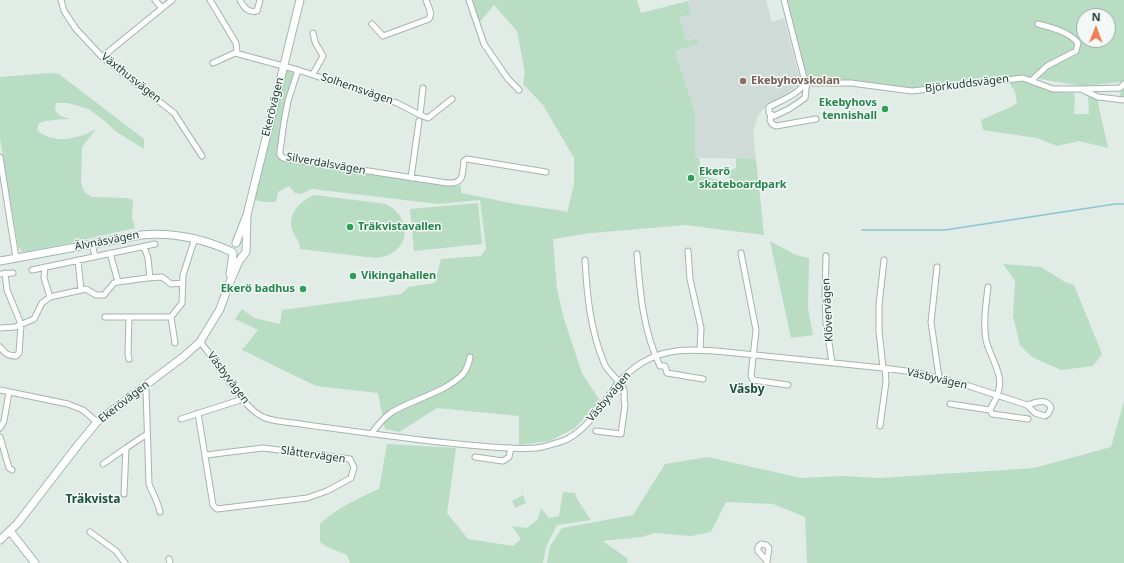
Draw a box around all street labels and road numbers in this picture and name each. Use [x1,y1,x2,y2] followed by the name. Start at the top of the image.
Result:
[98,50,164,106] street label: Växthusvägen
[319,70,395,108] street label: Solhemsvägen
[924,72,1010,96] street label: Björkuddsvägen
[259,76,287,138] street label: Ekerövägen
[285,151,367,177] street label: Silverdalsvägen
[74,228,140,254] street label: Älvnäsvägen
[820,278,836,342] street label: Klövervägen
[204,349,252,407] street label: Väsbyvägen
[906,366,968,392] street label: Väsbyvägen
[584,369,634,425] street label: Väsbyvägen
[96,378,152,426] street label: Ekerövägen
[280,444,346,466] street label: Slåttervägen

